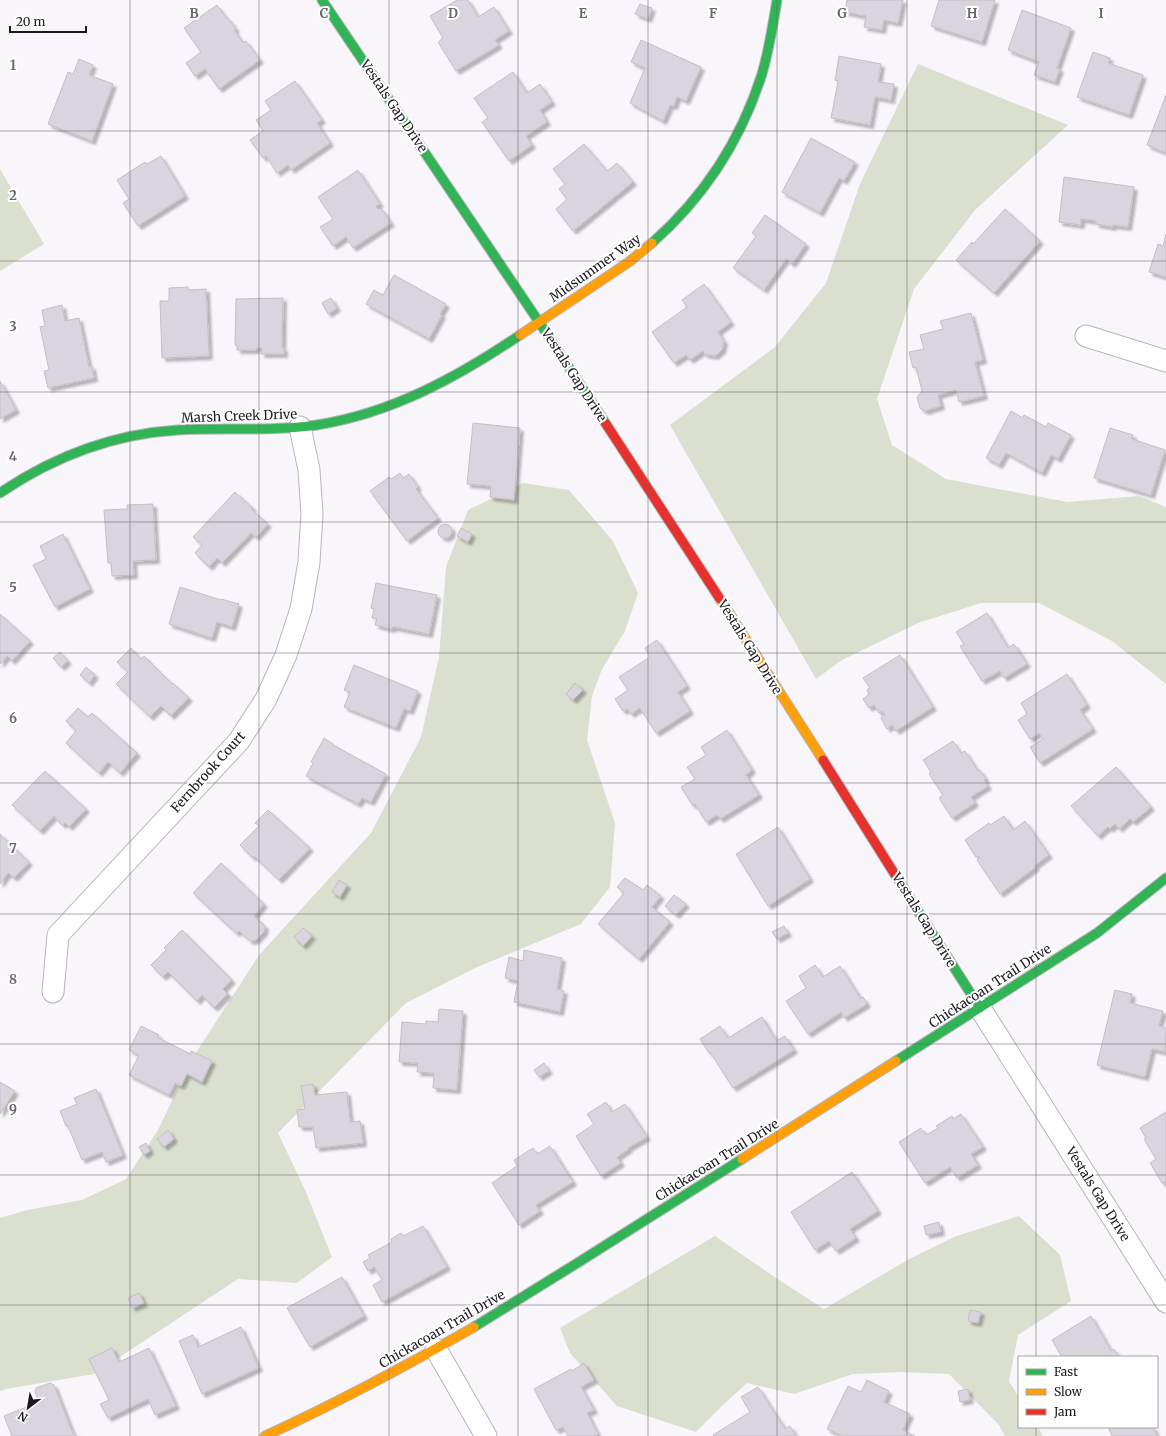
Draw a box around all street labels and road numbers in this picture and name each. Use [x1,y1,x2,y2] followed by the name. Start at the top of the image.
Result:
[356,56,431,156] street label: Vestals Gap Drive
[546,230,644,306] street label: Midsummer Way
[537,324,611,425] street label: Vestals Gap Drive
[181,405,298,427] street label: Marsh Creek Drive
[714,596,786,697] street label: Vestals Gap Drive
[167,728,249,816] street label: Fernbrook Court
[888,869,960,970] street label: Vestals Gap Drive
[926,940,1055,1032] street label: Chickacoan Trail Drive
[652,1115,782,1205] street label: Chickacoan Trail Drive
[1062,1143,1134,1244] street label: Vestals Gap Drive
[376,1286,508,1372] street label: Chickacoan Trail Drive

